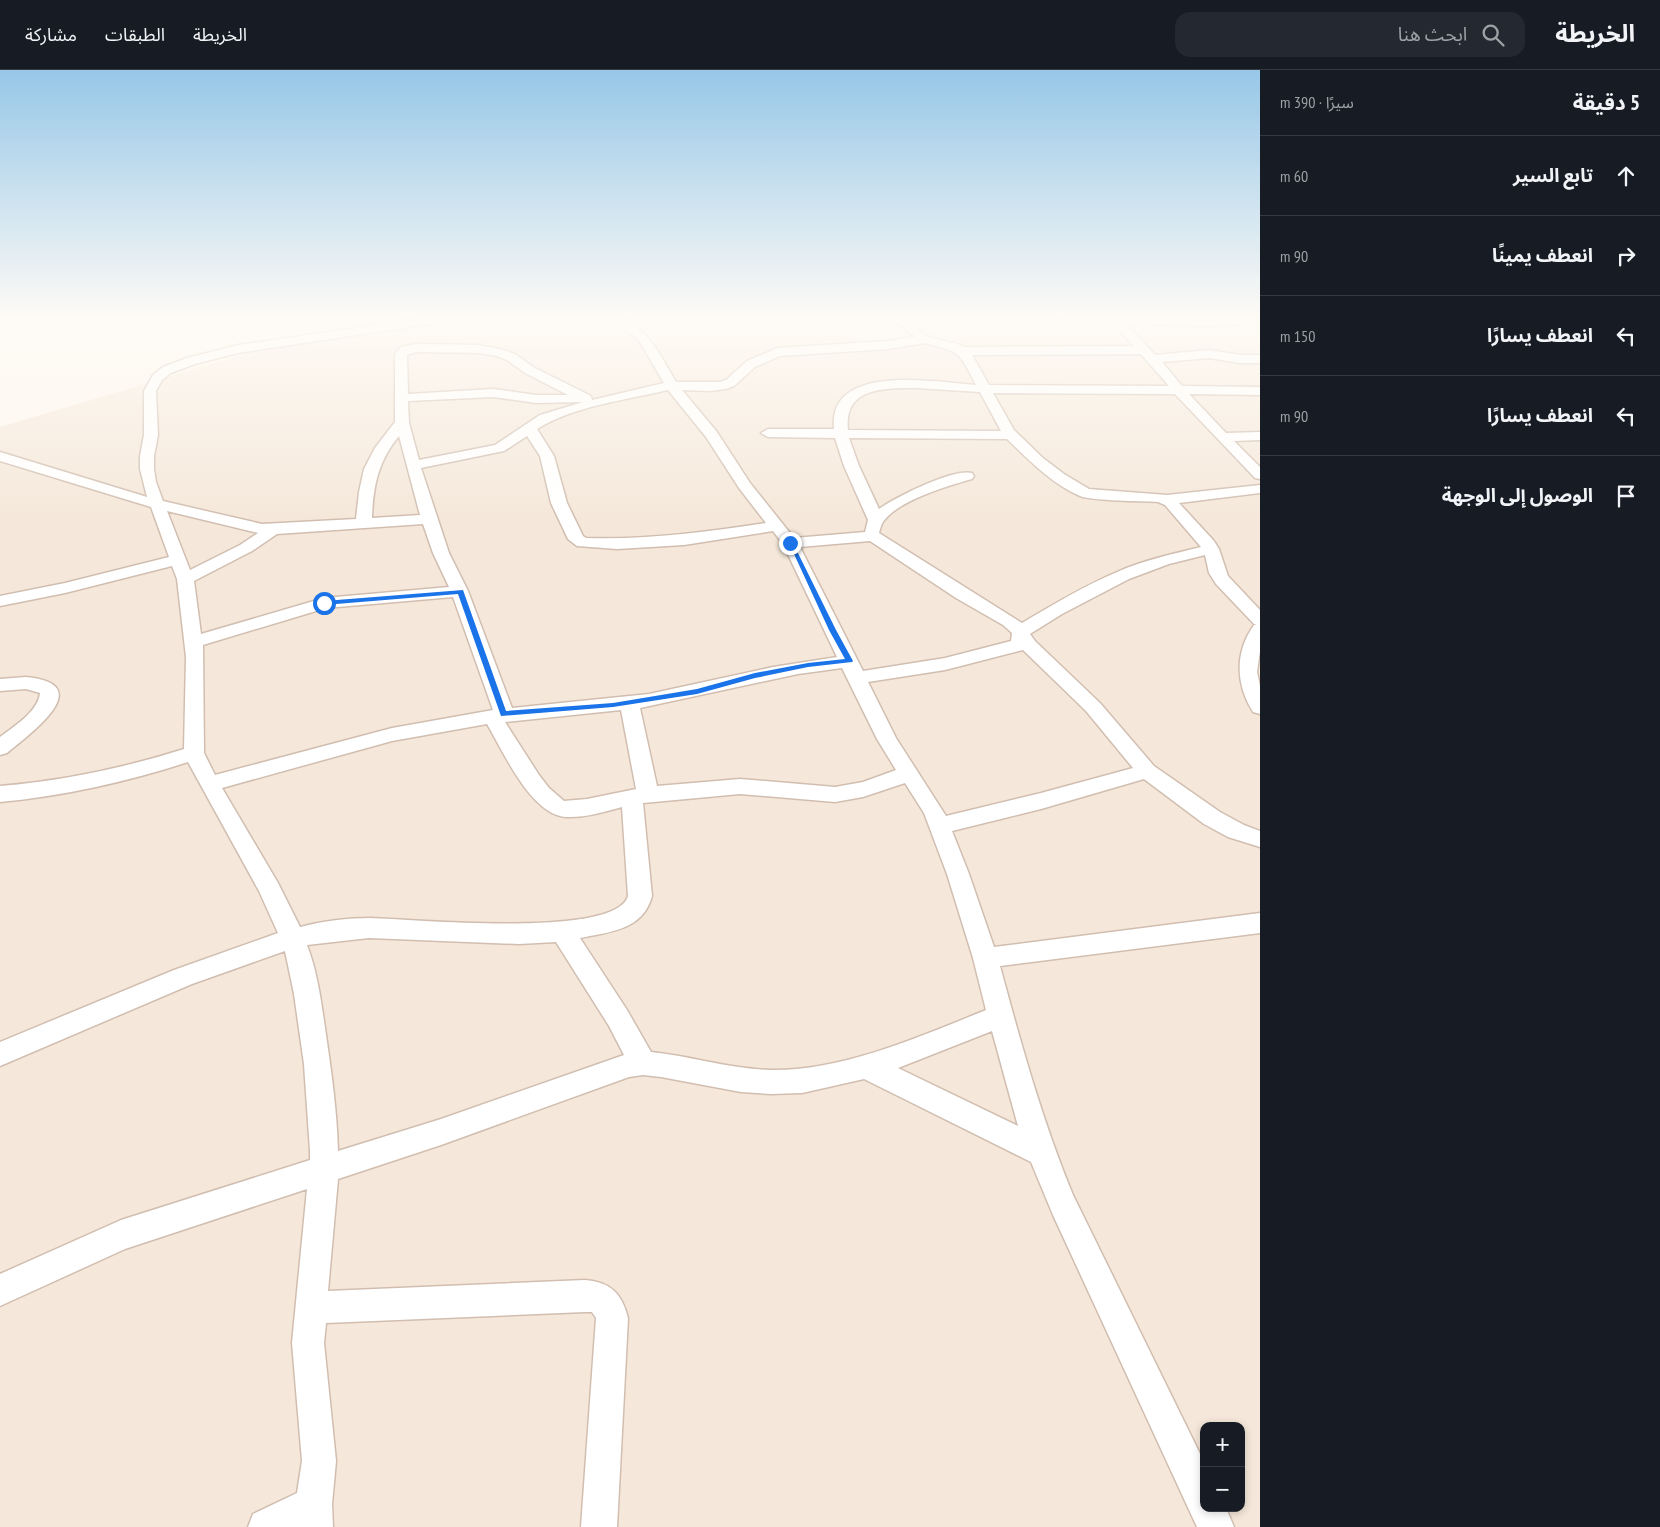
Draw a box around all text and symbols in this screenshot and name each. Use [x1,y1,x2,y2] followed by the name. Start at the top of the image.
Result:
[1175,12,1525,57] search box
[1555,18,1635,49] text: الخريطة
[1479,21,1507,49] icon: search
[1398,22,1467,46] text: ابحث هنا
[25,23,77,46] text: مشاركة
[105,23,165,46] text: الطبقات
[193,23,247,46] text: الخريطة
[1573,89,1640,116] text: 5 دقيقة
[1280,92,1354,112] text: سيرًا · 390 m
[1612,162,1640,190] icon: ahead
[1513,163,1593,187] text: تابع السير
[1280,166,1308,186] text: 60 m
[1612,242,1640,270] icon: right
[1492,243,1593,267] text: انعطف يمينًا
[1280,246,1308,266] text: 90 m
[1612,322,1640,350] icon: left
[1487,323,1593,347] text: انعطف يسارًا
[1280,326,1315,346] text: 150 m
[1612,402,1640,430] icon: left
[1487,403,1593,427] text: انعطف يسارًا
[1280,406,1308,426] text: 90 m
[1612,482,1640,510] icon: arrive
[1442,483,1593,507] text: الوصول إلى الوجهة
[779,532,802,555] route end
[313,592,336,615] route start
[1200,1422,1245,1512] map controls
[1200,1422,1245,1467] button: +
[1200,1467,1245,1512] button: −

